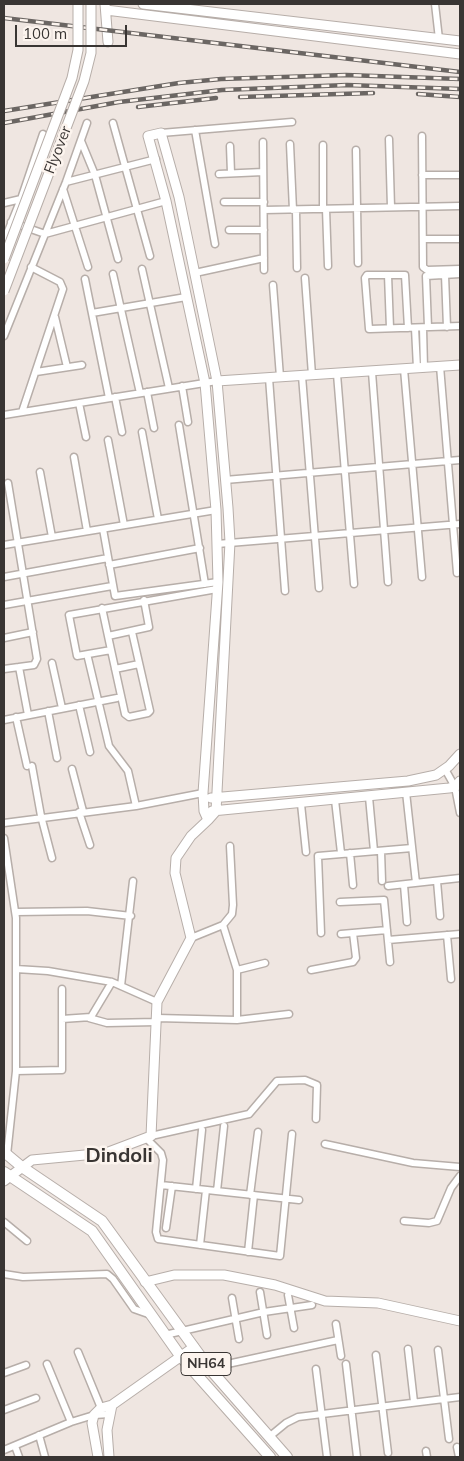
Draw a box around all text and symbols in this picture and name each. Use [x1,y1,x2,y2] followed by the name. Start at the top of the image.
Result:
[18,15,130,47] scale bar
[23,24,67,43] text: 100 m
[41,124,75,176] street label: Flyover
[85,1144,153,1168] district label: Dindoli
[181,1352,231,1376] road number: NH64

